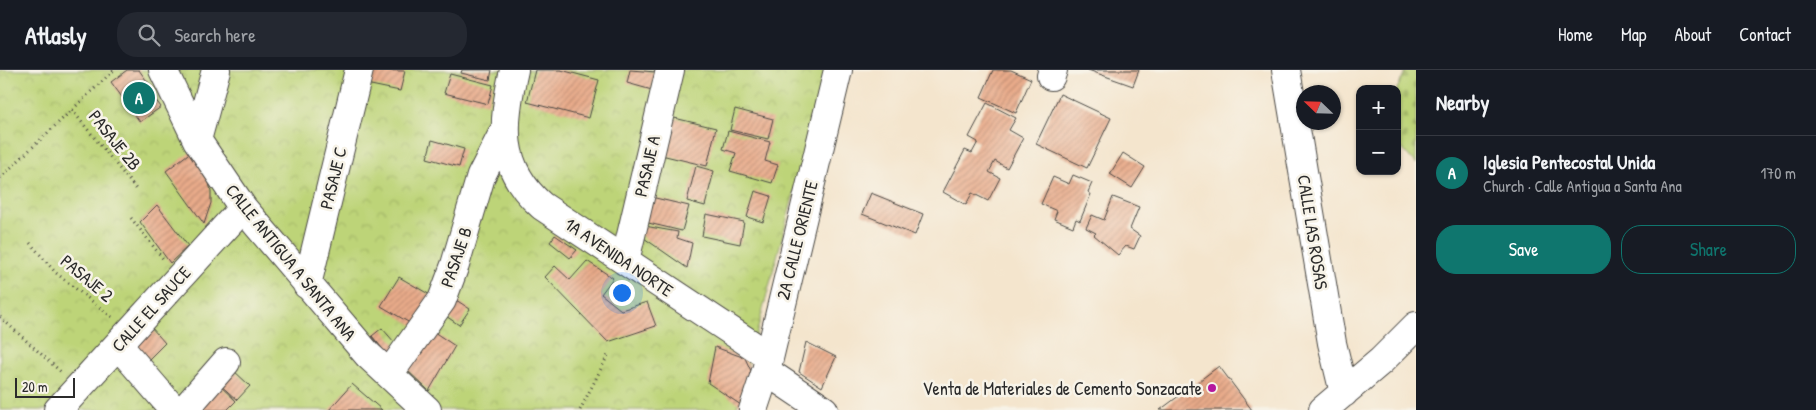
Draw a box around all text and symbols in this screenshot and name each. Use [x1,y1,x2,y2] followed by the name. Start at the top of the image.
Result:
[117,12,467,57] search box
[25,19,87,51] text: Atlasly
[135,21,163,49] icon: search
[175,22,256,48] text: Search here
[1558,22,1593,47] text: Home
[1621,22,1646,47] text: Map
[1674,22,1711,47] text: About
[1739,22,1791,47] text: Contact
[123,79,155,117] pin: A
[1296,85,1341,130] north arrow
[1356,85,1401,175] map controls
[1356,85,1401,130] button: +
[1436,88,1489,117] text: Nearby
[83,105,147,175] street label: PASAJE 2B
[1356,130,1401,175] button: −
[628,133,666,199] street label: PASAJE A
[313,144,353,212] street label: PASAJE C
[1483,149,1655,175] text: Iglesia Pentecostal Unida
[1448,162,1456,184] text: A
[1761,162,1796,184] text: 170 m
[1292,173,1334,291] street label: CALLE LAS ROSAS
[1483,175,1682,197] text: Church · Calle Antigua a Santa Ana
[220,178,362,346] street label: CALLE ANTIGUA A SANTA ANA
[770,178,824,302] street label: 2A CALLE ORIENTE
[560,211,678,303] street label: 1A AVENIDA NORTE
[434,223,478,291] street label: PASAJE B
[1436,225,1611,274] button: Save
[1621,225,1796,274] button: Share
[55,249,119,308] street label: PASAJE 2
[106,261,196,357] street label: CALLE EL SAUCE
[609,280,635,306] your location
[15,375,75,398] scale bar
[922,376,1202,401] place label: Venta de Materiales de Cemento Sonzacate
[22,377,48,396] text: 20 m
[1206,382,1218,394] marker: Venta de Materiales de Cemento Sonzacate

